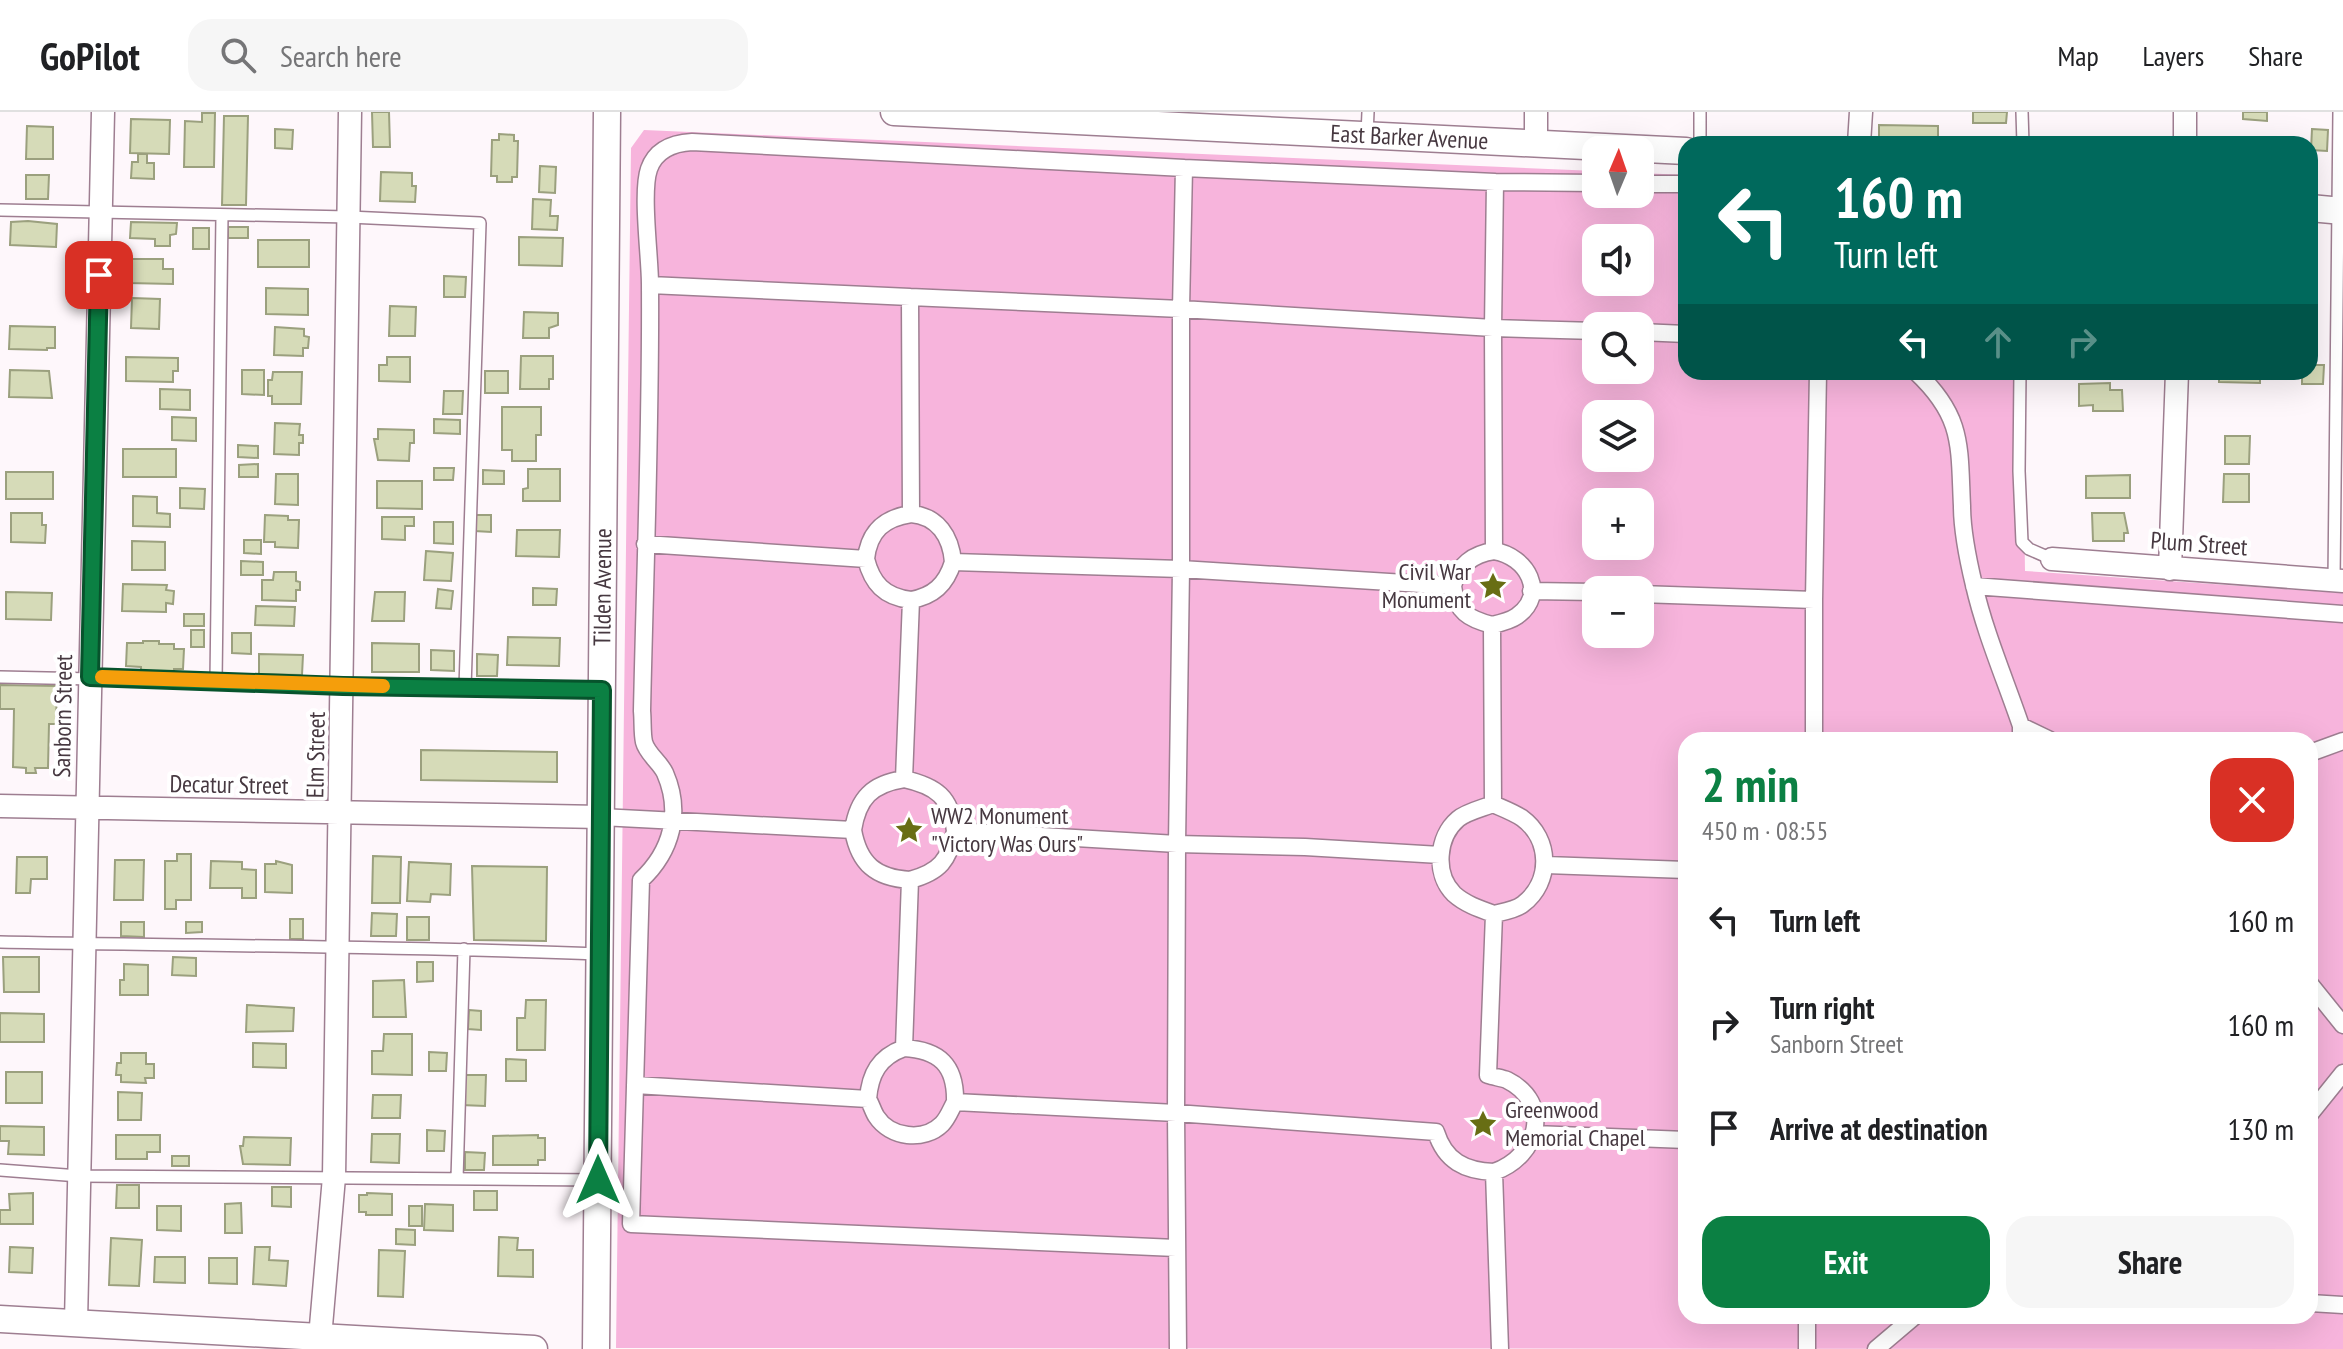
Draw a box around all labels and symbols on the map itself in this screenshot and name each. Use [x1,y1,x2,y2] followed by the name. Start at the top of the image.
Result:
[1330,118,1489,156] street label: East Barker Avenue
[1582,136,1654,208] north arrow
[65,241,133,309] pin
[2149,525,2249,562] street label: Plum Street
[586,528,618,646] street label: Tilden Avenue
[1382,556,1471,615] place label: Civil War Monument
[1478,571,1508,601] place icon: Civil War Monument
[46,654,79,778] street label: Sanborn Street
[299,711,332,798] street label: Elm Street
[169,768,289,801] street label: Decatur Street
[931,800,1083,859] place label: WW2 Monument "Victory Was Ours"
[894,815,924,845] place icon: WW2 Monument "Victory Was Ours"
[1505,1094,1646,1153] place label: Greenwood Memorial Chapel
[1468,1109,1498,1139] place icon: Greenwood Memorial Chapel
[556,1138,640,1222] position arrow

